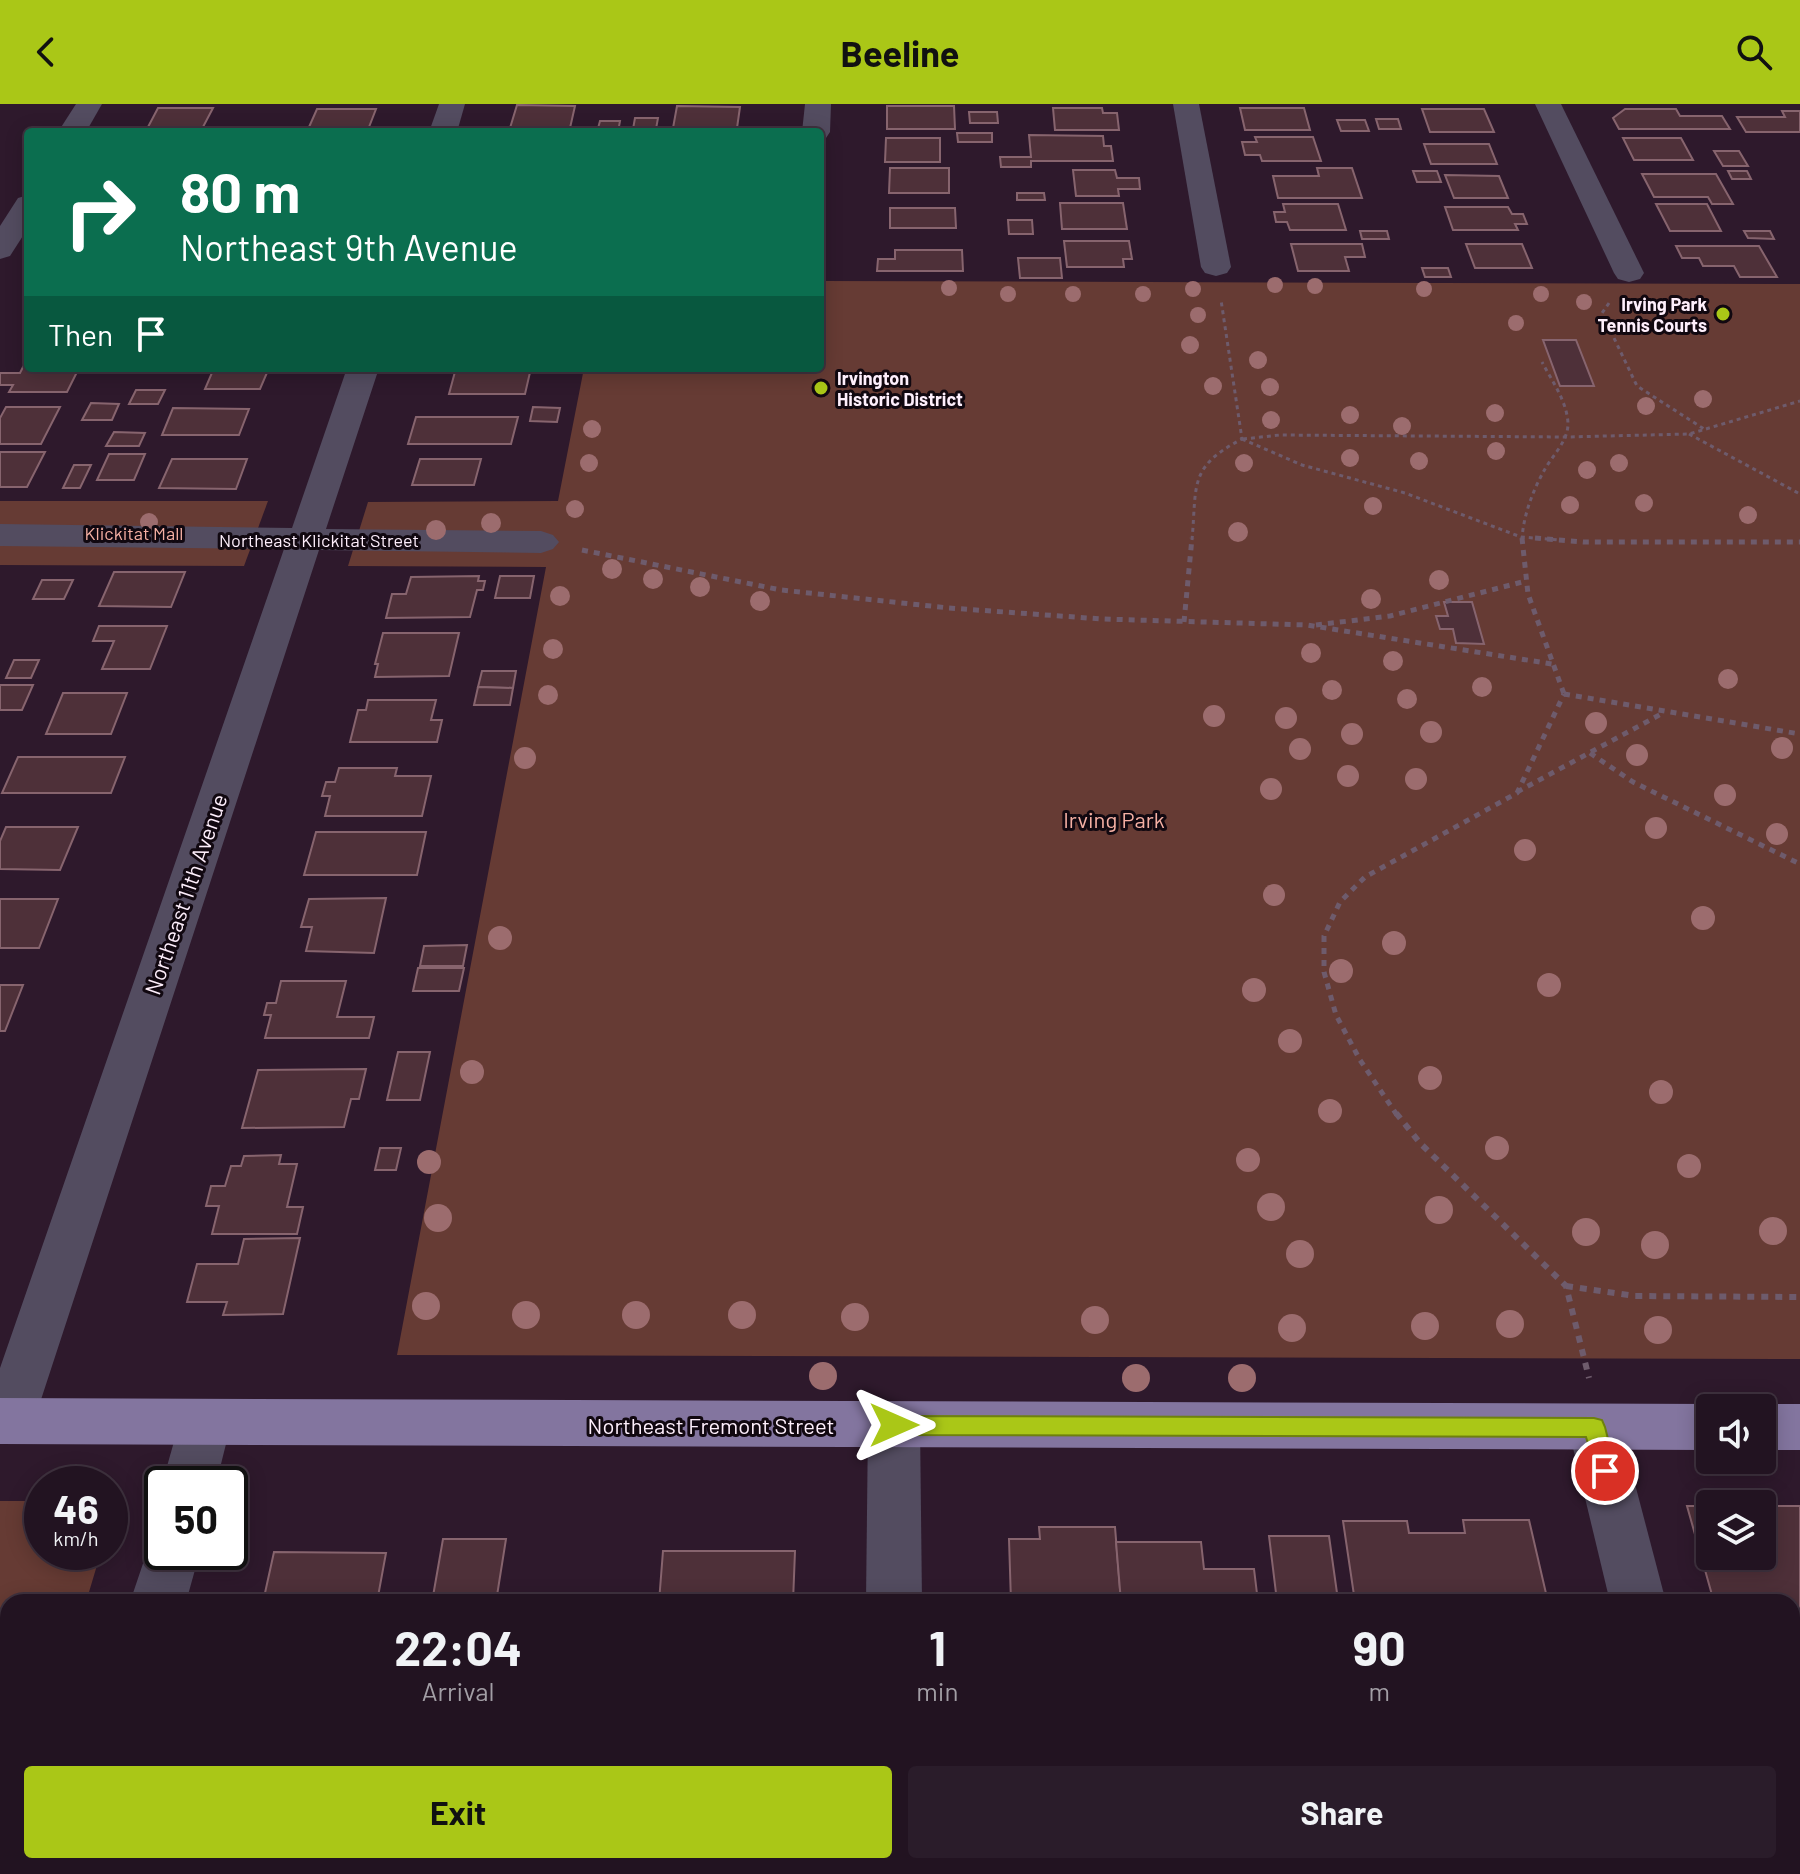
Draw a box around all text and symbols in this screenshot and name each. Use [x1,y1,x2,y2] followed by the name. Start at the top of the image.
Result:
[24,30,68,74] icon: back
[1732,30,1776,74] icon: search
[841,31,959,74] text: Beeline
[180,157,300,224] text: 80 m
[48,160,152,264] icon: right
[180,225,518,268] text: Northeast 9th Avenue
[1598,293,1707,336] place label: Irving Park Tennis Courts
[1714,305,1732,323] marker: Irving Park Tennis Courts
[129,312,173,356] icon: arrive
[48,316,113,352] text: Then
[837,367,963,410] place label: Irvington Historic District
[812,379,830,397] marker: Irvington Historic District
[85,522,183,544] park label: Klickitat Mall
[219,529,419,551] street label: Northeast Klickitat Street
[138,790,232,998] street label: Northeast 11th Avenue
[1063,806,1165,832] park label: Irving Park
[852,1383,936,1467] position arrow
[1696,1394,1776,1570] map controls
[1696,1394,1776,1474] button: sound
[588,1412,834,1438] street label: Northeast Fremont Street
[1571,1437,1639,1505] pin
[1583,1449,1627,1493] icon: arrive
[144,1466,248,1570] speed limit sign: 50
[53,1484,99,1532] text: 46
[1696,1490,1776,1570] button: layers
[53,1526,99,1550] text: km/h
[394,1618,522,1676] text: 22:04
[929,1618,946,1676] text: 1
[1353,1618,1406,1676] text: 90
[422,1675,494,1706] text: Arrival
[916,1675,958,1706] text: min
[1368,1675,1390,1706] text: m
[24,1766,892,1858] button: Exit
[908,1766,1776,1858] button: Share

